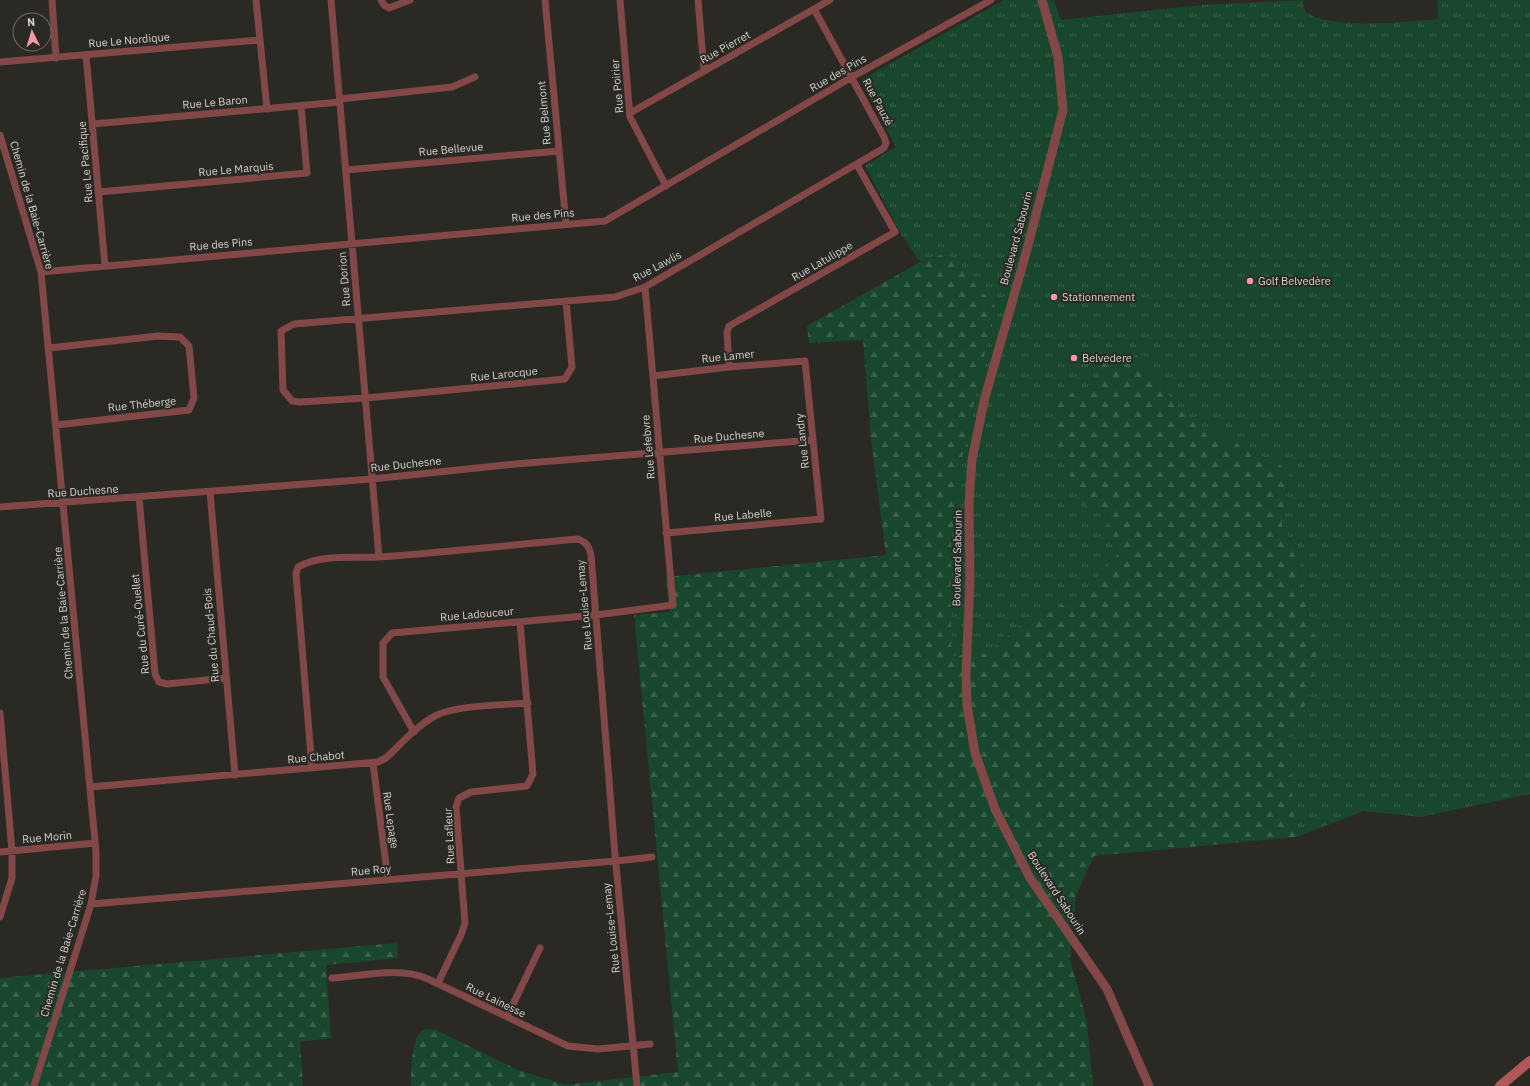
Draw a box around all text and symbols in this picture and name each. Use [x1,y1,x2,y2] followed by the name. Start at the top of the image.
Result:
[12,12,52,52] north arrow
[27,15,36,29] text: N
[697,27,753,67] street label: Rue Pierret
[88,29,170,51] street label: Rue Le Nordique
[807,51,869,95] street label: Rue des Pins
[608,58,626,114] street label: Rue Poirier
[860,76,896,128] street label: Rue Pauzé
[534,80,554,145] street label: Rue Belmont
[182,92,248,112] street label: Rue Le Baron
[74,121,96,203] street label: Rue Le Pacifique
[7,139,57,271] street label: Chemin de la Baie-Carrière
[418,139,484,159] street label: Rue Bellevue
[198,159,274,179] street label: Rue Le Marquis
[997,189,1035,287] street label: Boulevard Sabourin
[511,205,575,225] street label: Rue des Pins
[189,234,253,254] street label: Rue des Pins
[789,238,855,284] street label: Rue Latulippe
[630,247,684,285] street label: Rue Lawlis
[335,251,353,307] street label: Rue Dorion
[1258,274,1331,288] place label: Golf Belvedère
[1245,276,1255,286] marker: Golf Belvedère
[1062,290,1135,304] place label: Stationnement
[1049,292,1059,302] marker: Stationnement
[701,346,755,366] street label: Rue Lamer
[1082,351,1132,365] place label: Belvedere
[1069,353,1079,363] marker: Belvedere
[470,364,538,384] street label: Rue Larocque
[107,393,177,415] street label: Rue Théberge
[792,412,812,469] street label: Rue Landry
[638,414,658,480] street label: Rue Lefebvre
[693,426,765,446] street label: Rue Duchesne
[370,453,442,475] street label: Rue Duchesne
[47,482,119,500] street label: Rue Duchesne
[714,506,772,524] street label: Rue Labelle
[949,510,965,606] street label: Boulevard Sabourin
[50,546,76,680] street label: Chemin de la Baie-Carrière
[573,559,595,651] street label: Rue Louise-Lemay
[128,573,152,675] street label: Rue du Curé-Ouellet
[200,587,222,683] street label: Rue du Chaud-Bois
[440,604,514,624] street label: Rue Ladouceur
[287,748,345,766] street label: Rue Chabot
[380,791,402,849] street label: Rue Lepage
[441,808,457,864] street label: Rue Lafleur
[21,828,73,846] street label: Rue Morin
[1025,849,1089,937] street label: Boulevard Sabourin
[350,861,392,879] street label: Rue Roy
[599,882,623,974] street label: Rue Louise-Lemay
[37,887,89,1019] street label: Chemin de la Baie-Carrière
[464,979,528,1021] street label: Rue Lainesse

